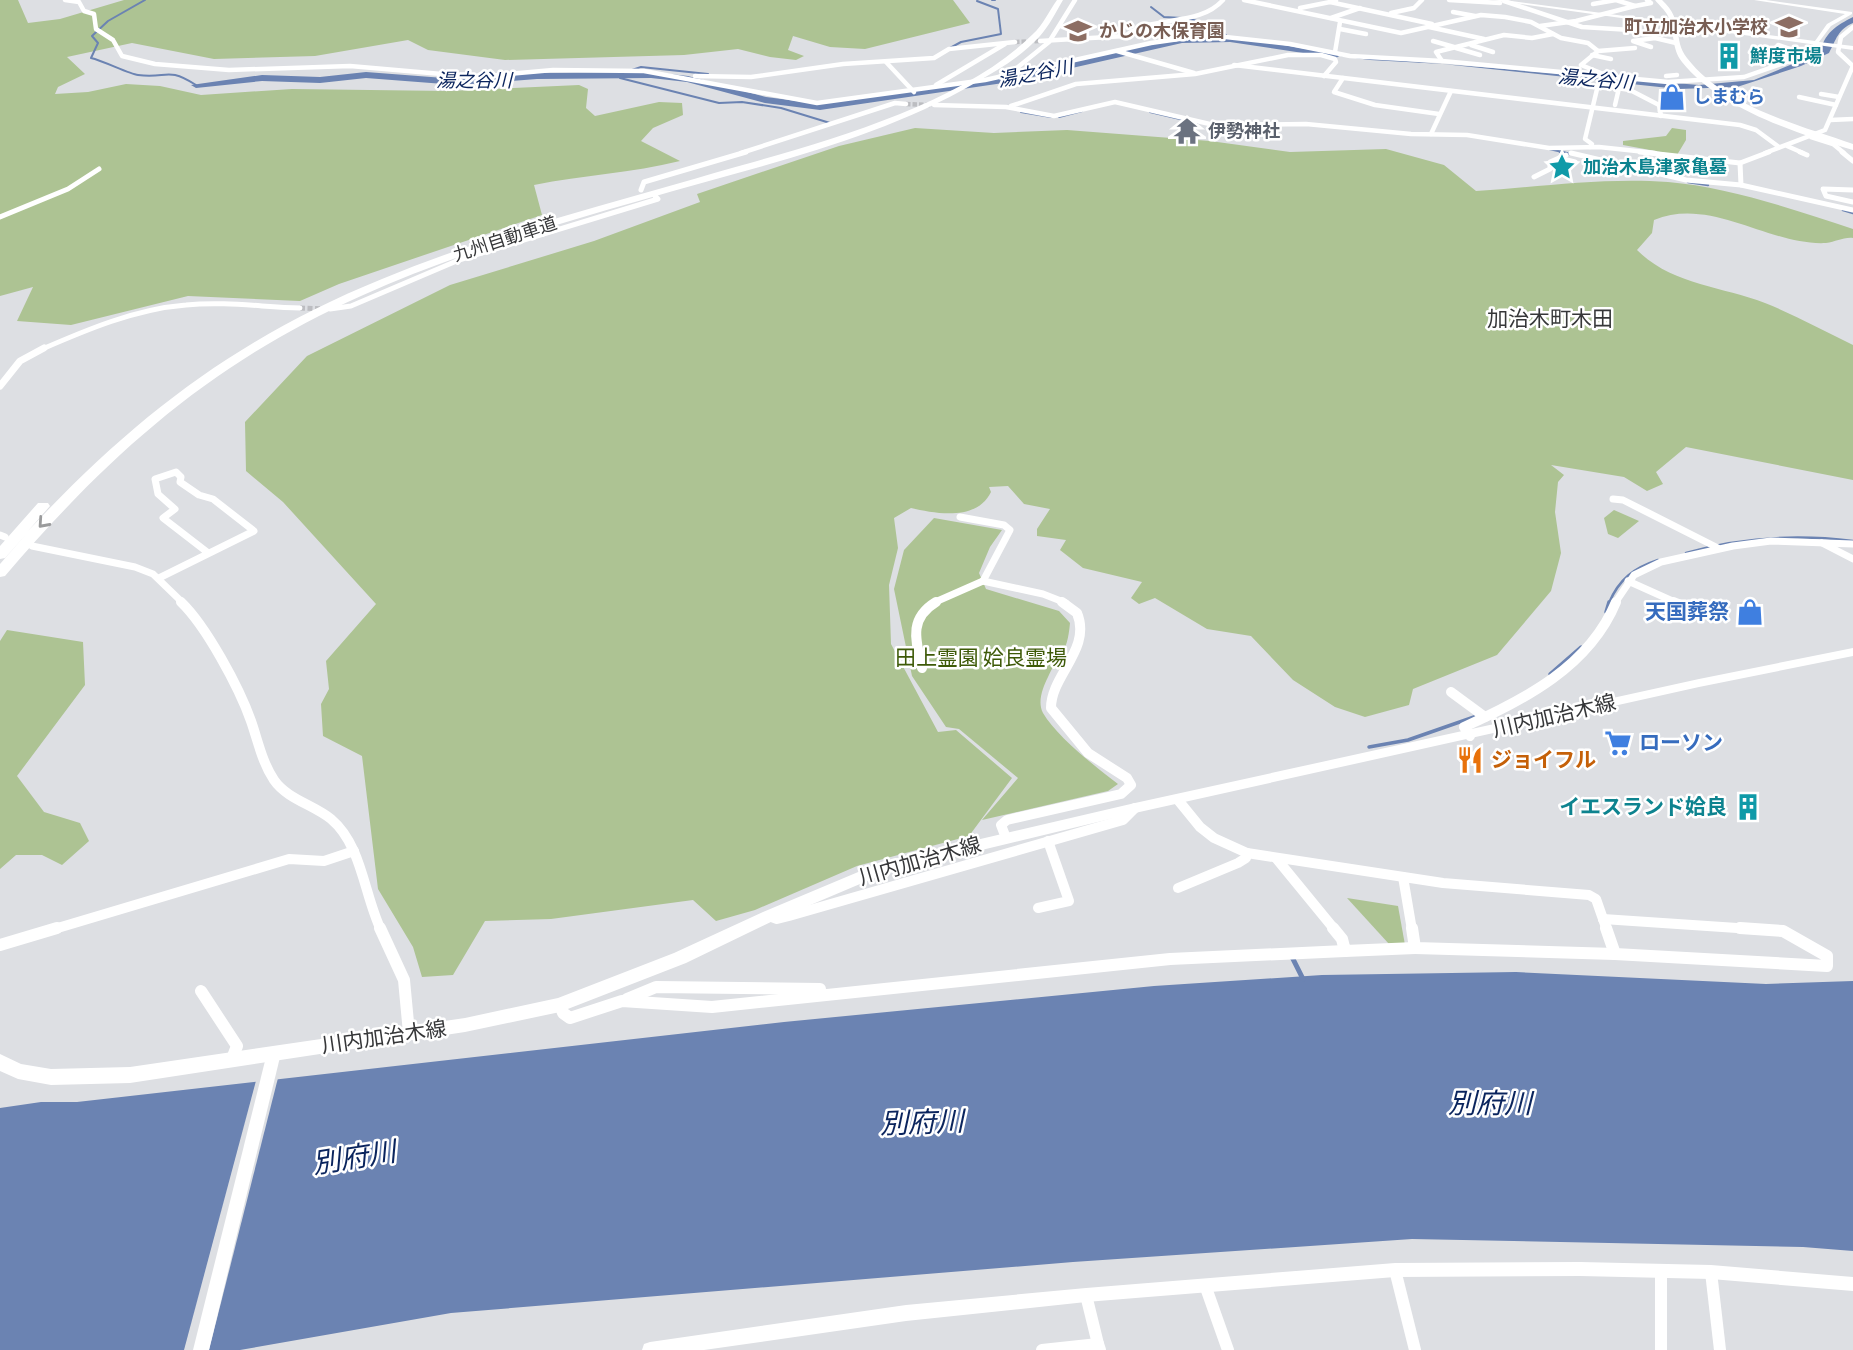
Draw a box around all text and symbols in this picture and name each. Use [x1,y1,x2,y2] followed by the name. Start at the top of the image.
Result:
[1774,12,1804,42] school or university icon: 町立加治木小学校
[1624,14,1768,38] place label: 町立加治木小学校
[1063,16,1093,46] school or university icon: かじの木保育園
[1099,18,1225,42] place label: かじの木保育園
[1714,41,1744,71] building icon: 鮮度市場
[1750,43,1822,67] place label: 鮮度市場
[995,53,1077,93] water label: 湯之谷川
[1557,63,1637,95] water label: 湯之谷川
[436,67,514,93] water label: 湯之谷川
[1657,82,1687,112] shop icon: しまむら
[1693,84,1765,108] place label: しまむら
[1172,116,1202,146] temple icon: 伊勢神社
[1208,118,1280,142] place label: 伊勢神社
[1547,152,1577,182] place icon: 加治木島津家亀墓
[1583,154,1727,178] place label: 加治木島津家亀墓
[450,210,560,266] street label: 九州自動車道
[1487,304,1613,332] district label: 加治木町木田
[39,514,51,527] one-way arrow
[1645,597,1729,625] place label: 天国葬祭
[1735,597,1765,627] shop icon: 天国葬祭
[895,643,1067,671] park label: 田上霊園 姶良霊場
[1489,687,1618,743] street label: 川内加治木線
[1603,728,1633,758] supermarket icon: ローソン
[1639,728,1723,756] place label: ローソン
[1455,745,1485,775] restaurant icon: ジョイフル
[1491,745,1596,773] place label: ジョイフル
[1559,792,1727,820] place label: イエスランド姶良
[1733,792,1763,822] building icon: イエスランド姶良
[855,829,984,891] street label: 川内加治木線
[320,1013,448,1059] street label: 川内加治木線
[1448,1083,1535,1121] water label: 別府川
[879,1100,968,1141] water label: 別府川
[309,1130,401,1181] water label: 別府川

